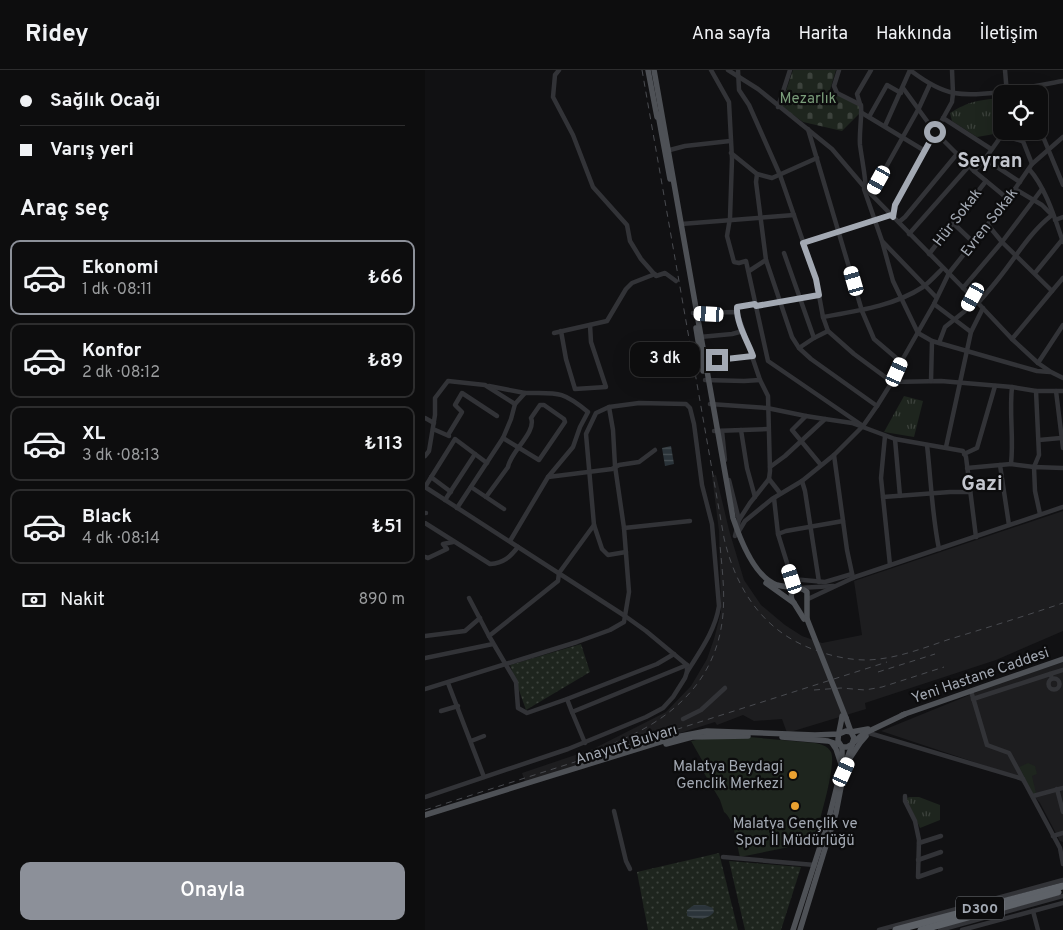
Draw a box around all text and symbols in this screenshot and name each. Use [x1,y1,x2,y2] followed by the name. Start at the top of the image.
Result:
[25,20,89,50] text: Ridey
[692,23,771,46] text: Ana sayfa
[799,23,848,46] text: Harita
[876,23,951,46] text: Hakkında
[979,23,1038,46] text: İletişim
[993,85,1048,140] map controls
[993,85,1048,140] button: locate
[50,89,160,113] text: Sağlık Ocağı
[779,90,837,109] park label: Mezarlık
[924,121,946,143] route start
[50,138,134,162] text: Varış yeri
[957,149,1023,175] district label: Seyran
[865,163,892,197] car
[930,185,987,251] street label: Hür Sokak
[957,185,1023,261] street label: Evren Sokak
[20,196,110,223] text: Araç seç
[22,255,67,300] icon: car
[82,256,159,280] text: Ekonomi
[842,265,865,297] car
[368,266,403,290] text: ₺66
[82,280,152,300] text: 1 dk · 08:11
[959,280,986,314] car
[693,306,724,322] car
[22,338,67,383] icon: car
[82,339,141,363] text: Konfor
[629,342,699,378] callout: 3 dk
[367,349,403,373] text: ₺89
[649,349,681,369] text: 3 dk
[706,349,728,371] route end
[884,355,909,389] car
[82,363,160,383] text: 2 dk · 08:12
[22,421,67,466] icon: car
[82,422,105,446] text: XL
[364,432,403,456] text: ₺113
[82,446,160,466] text: 3 dk · 08:13
[961,472,1003,498] district label: Gazi
[22,504,67,549] icon: car
[82,505,132,529] text: Black
[372,515,403,539] text: ₺51
[82,529,160,549] text: 4 dk · 08:14
[780,562,803,596] car
[20,586,48,614] icon: cash
[60,588,105,612] text: Nakit
[359,590,405,610] text: 890 m
[909,644,1052,709] street label: Yeni Hastane Caddesi
[573,721,680,770] street label: Anayurt Bulvarı
[831,755,856,789] car
[673,758,783,794] place label: Malatya Beydagi Genclik Merkezi
[787,769,799,781] marker: Malatya Beydagi Genclik Merkezi
[789,800,801,812] marker: Malatya Gençlik ve Spor İl Müdürlüğü
[732,815,858,851] place label: Malatya Gençlik ve Spor İl Müdürlüğü
[20,862,405,920] button: Onayla
[956,896,1004,920] road number: D300

